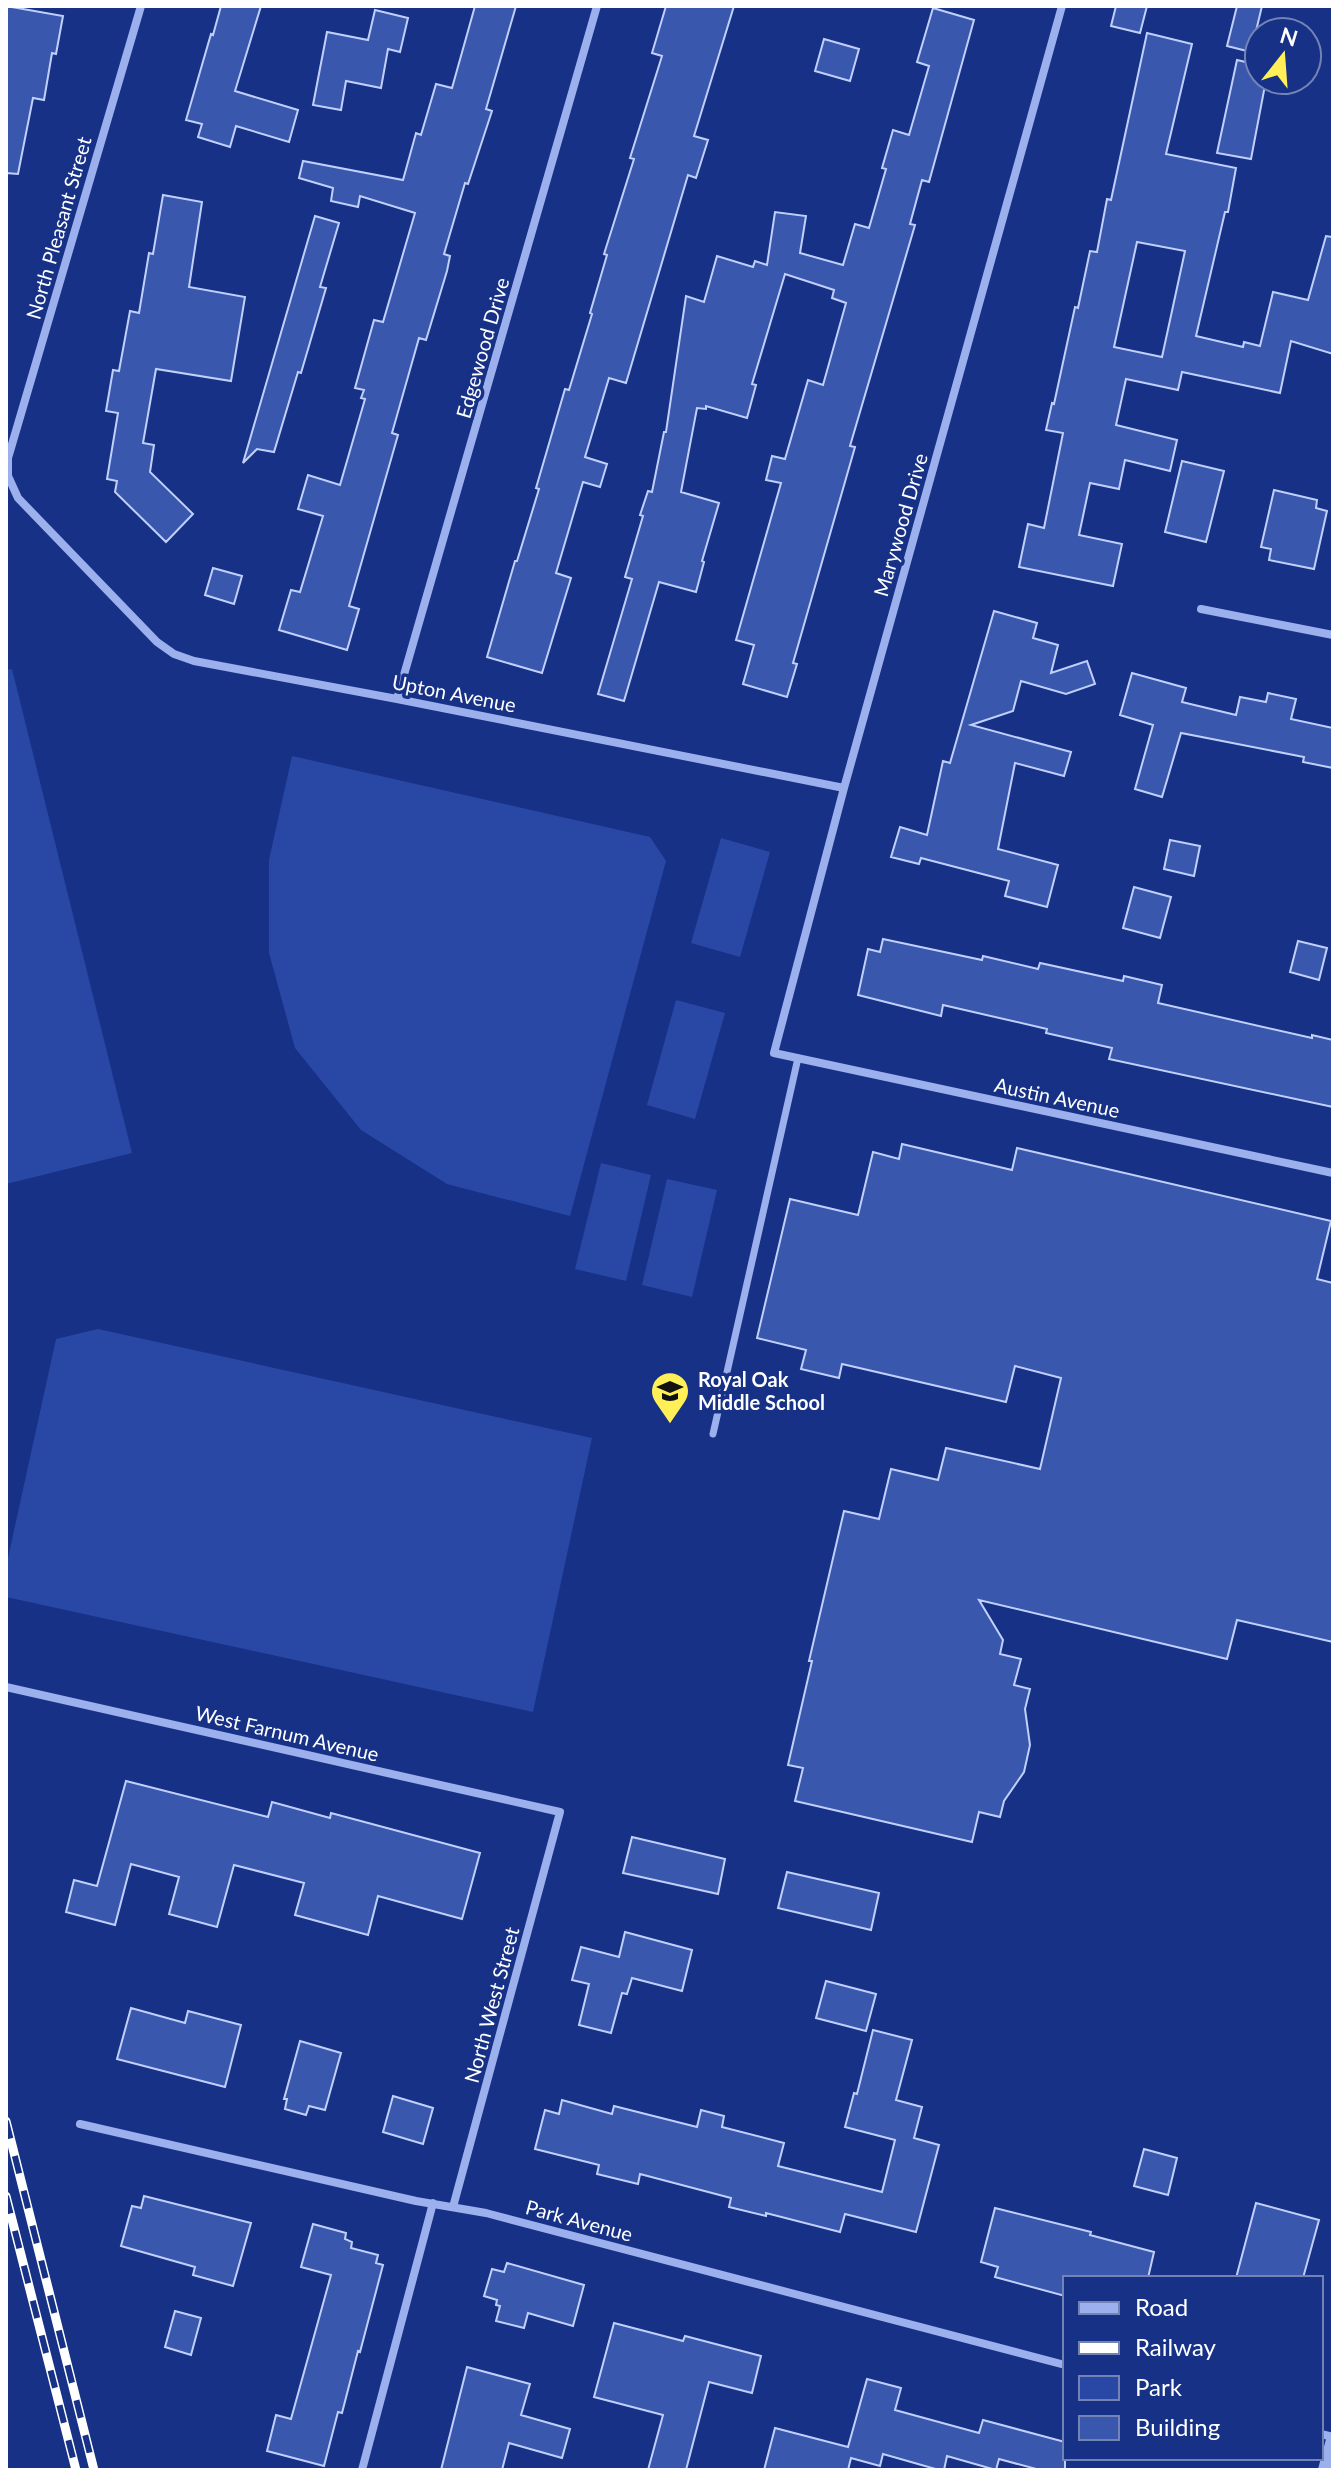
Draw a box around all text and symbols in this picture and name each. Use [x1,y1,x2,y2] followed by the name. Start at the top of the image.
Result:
[1243,16,1323,96] north arrow
[1277,21,1301,52] text: N
[20,134,96,322] street label: North Pleasant Street
[450,275,514,421] street label: Edgewood Drive
[868,450,932,599] street label: Marywood Drive
[390,669,518,717] street label: Upton Avenue
[992,1072,1122,1122] street label: Austin Avenue
[698,1367,825,1414] place label: Royal Oak Middle School
[649,1370,691,1425] school or university icon: Royal Oak Middle School
[193,1700,381,1766] street label: West Farnum Avenue
[459,1924,523,2085] street label: North West Street
[523,2194,635,2246] street label: Park Avenue
[1063,2276,1323,2460] legend
[1135,2292,1188,2321] text: Road
[1135,2332,1217,2361] text: Railway
[1135,2372,1183,2401] text: Park
[1135,2412,1220,2441] text: Building

